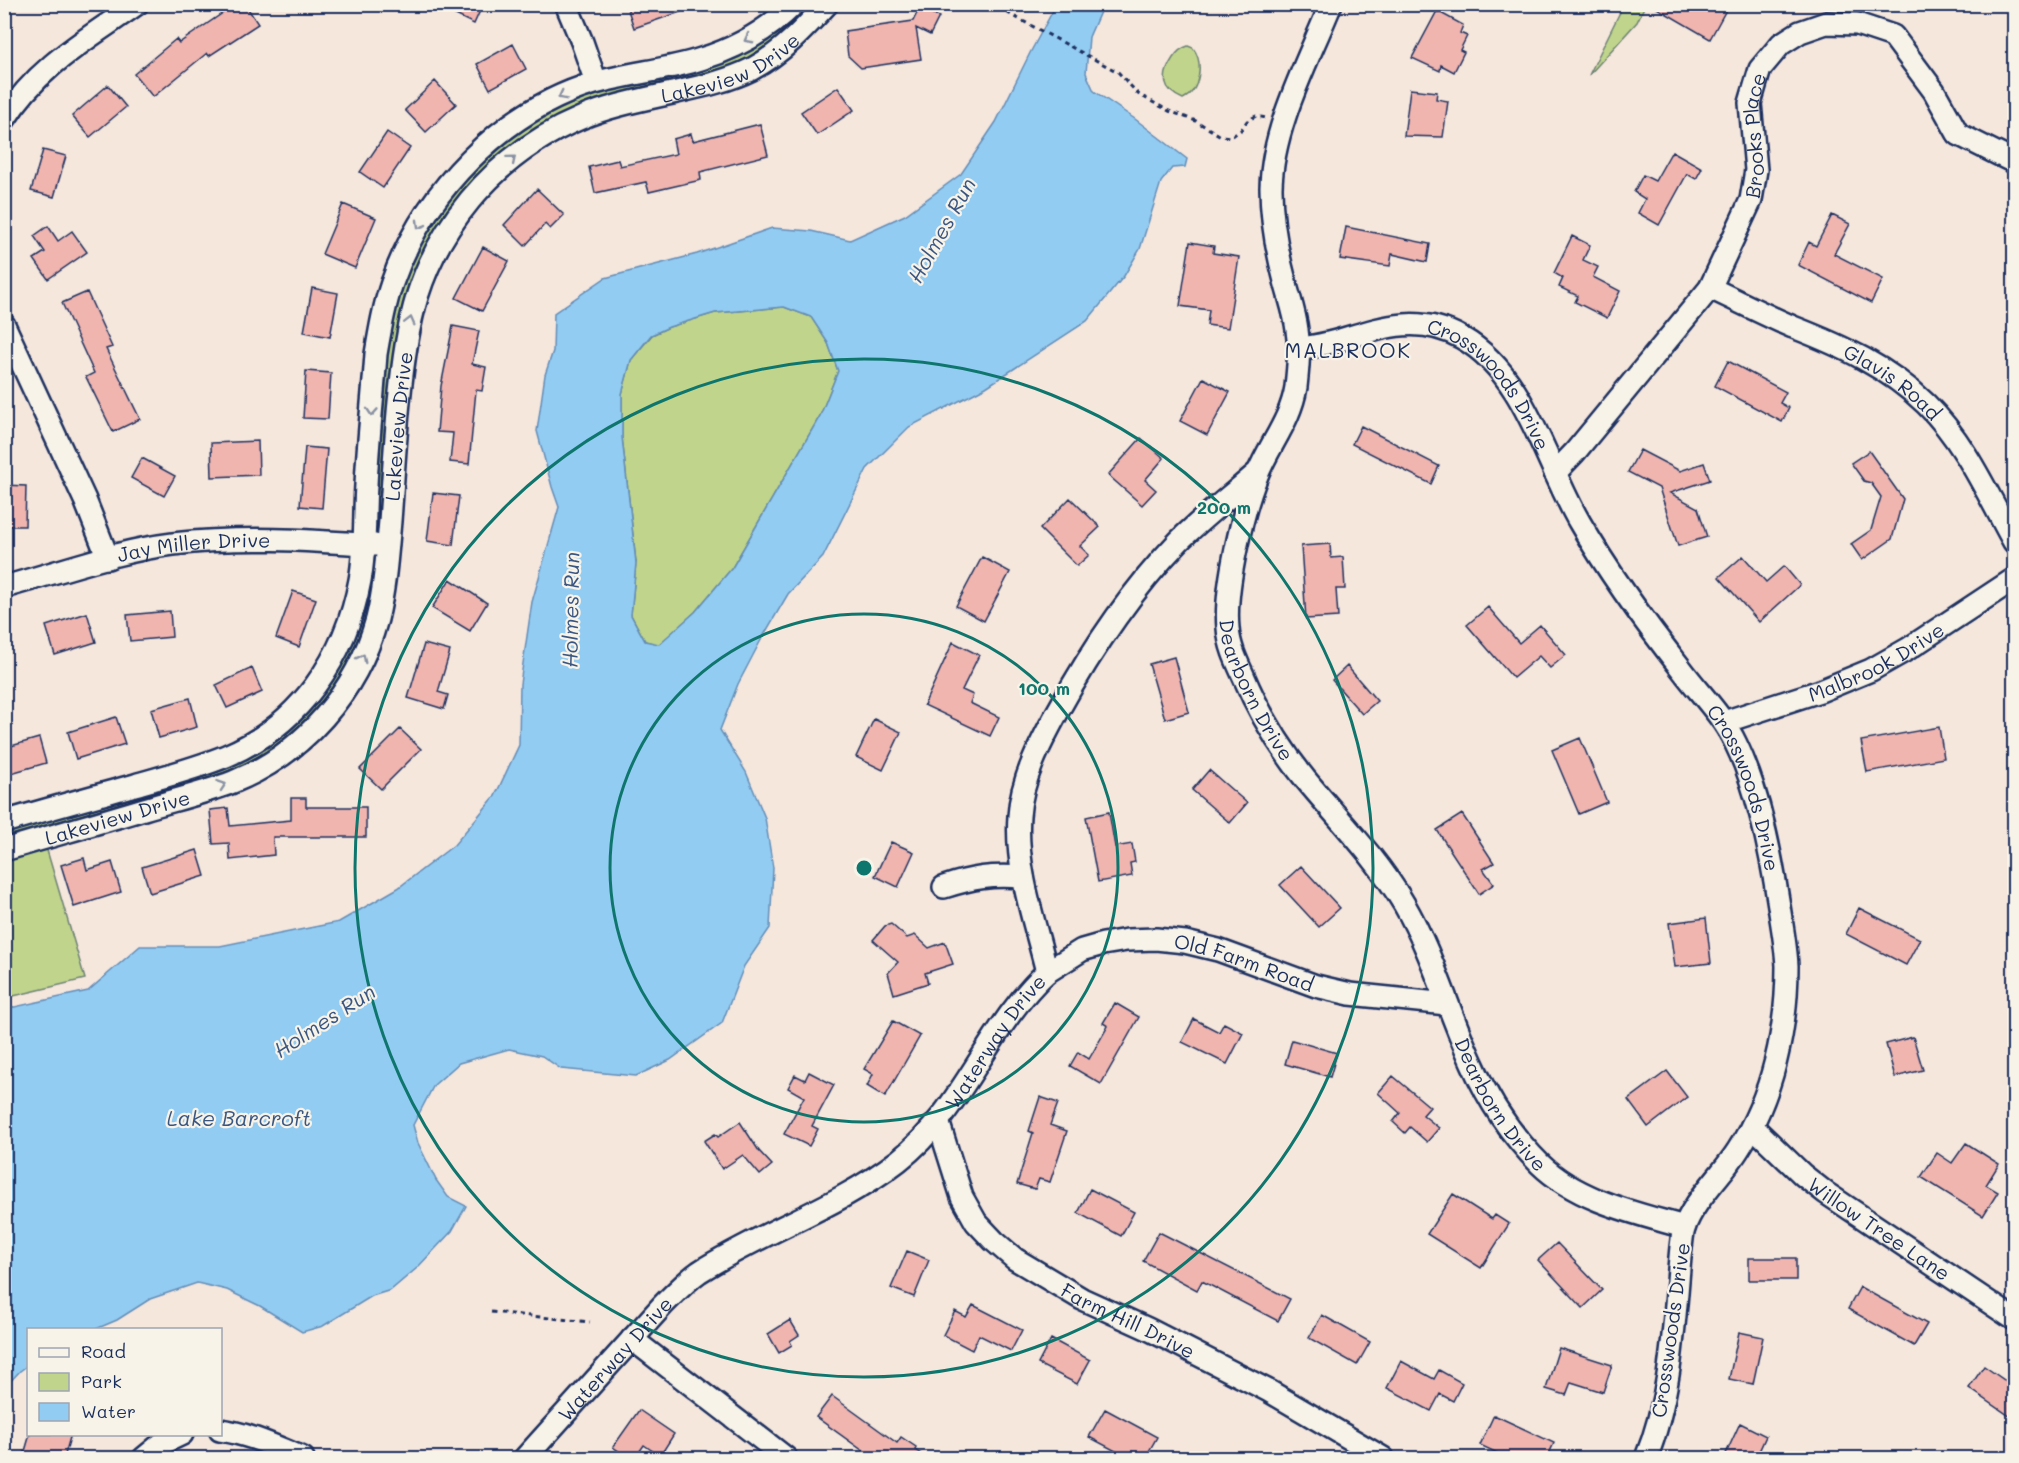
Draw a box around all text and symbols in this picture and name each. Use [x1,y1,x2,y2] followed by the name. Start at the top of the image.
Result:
[658,27,805,108] street label: Lakeview Drive
[743,32,754,44] one-way arrow
[1736,69,1771,200] street label: Brooks Place
[558,89,568,100] one-way arrow
[505,156,516,167] one-way arrow
[901,173,981,287] water label: Holmes Run
[416,219,427,229] one-way arrow
[1425,313,1556,454] street label: Crosswoods Drive
[402,316,415,326] one-way arrow
[1285,336,1411,363] district label: MALBROOK
[1839,338,1947,425] street label: Glavis Road
[378,350,418,502] street label: Lakeview Drive
[365,407,378,416] one-way arrow
[1197,495,1251,519] text: 200 m
[114,526,270,567] street label: Jay Miller Drive
[555,552,585,668] water label: Holmes Run
[1805,616,1949,707] street label: Malbrook Drive
[1214,618,1300,765] street label: Dearborn Drive
[355,654,366,665] one-way arrow
[1018,676,1070,700] text: 100 m
[1702,699,1786,873] street label: Crosswoods Drive
[216,780,227,793] one-way arrow
[42,784,193,850] street label: Lakeview Drive
[854,858,874,878] centre of rings
[1173,928,1318,997] street label: Old Farm Road
[939,968,1051,1114] street label: Waterway Drive
[268,977,380,1063] water label: Holmes Run
[1449,1034,1553,1177] street label: Dearborn Drive
[167,1104,311,1131] water label: Lake Barcroft
[1803,1171,1956,1286] street label: Willow Tree Lane
[1645,1241,1695,1419] street label: Crosswoods Drive
[1056,1276,1199,1364] street label: Farm Hill Drive
[552,1291,678,1426] street label: Waterway Drive
[27,1328,222,1436] legend
[81,1339,126,1363] text: Road
[81,1369,122,1393] text: Park
[81,1399,136,1423] text: Water

